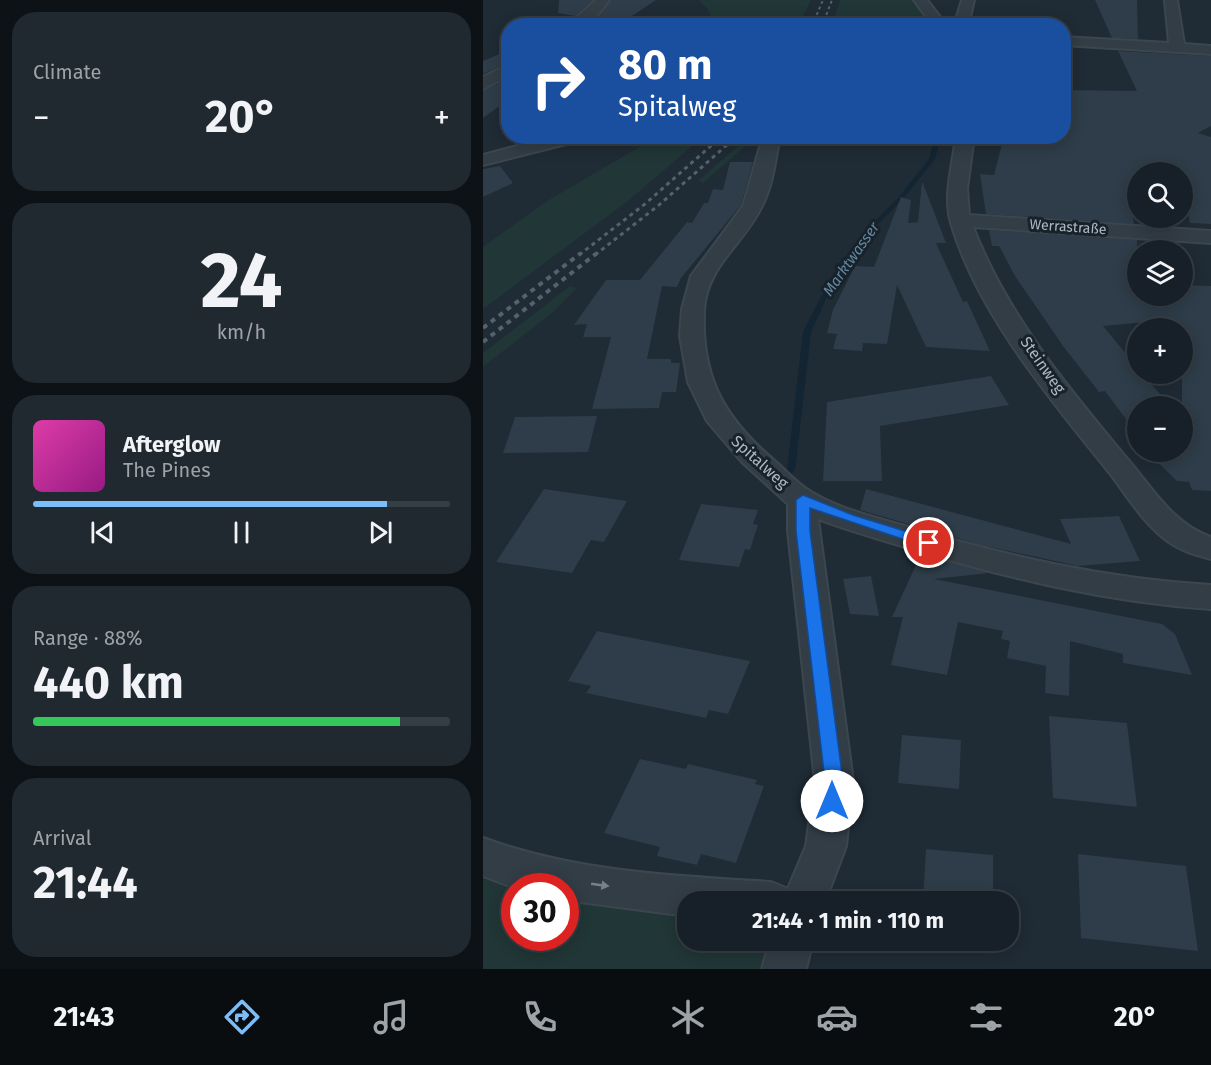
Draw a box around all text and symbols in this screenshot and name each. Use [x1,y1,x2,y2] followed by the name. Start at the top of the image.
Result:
[618,40,712,90] text: 80 m
[519,42,597,120] icon: right
[33,60,101,84] text: Climate
[205,90,278,144] text: 20°
[618,91,736,123] text: Spitalweg
[33,98,50,138] text: −
[434,98,450,138] text: +
[1127,162,1193,462] map controls
[1127,162,1193,228] button: search
[1029,216,1107,238] street label: Werrastraße
[819,218,884,299] water label: Marktwasser
[200,234,283,328] text: 24
[1127,240,1193,306] button: layers
[1127,318,1193,384] button: +
[217,320,266,344] text: km/h
[1016,333,1070,398] street label: Steinweg
[1127,396,1193,462] button: −
[123,431,220,458] text: Afterglow
[728,431,793,493] street label: Spitalweg
[123,458,210,482] text: The Pines
[86,516,119,549] icon: previous
[225,516,258,549] icon: pause
[364,516,397,549] icon: next
[903,517,954,568] pin
[912,526,945,559] icon: arrive
[33,626,142,650] text: Range · 88%
[33,656,184,710] text: 440 km
[800,769,864,833] position arrow
[33,826,92,850] text: Arrival
[33,856,138,910] text: 21:44
[501,873,579,951] speed limit sign: 30
[591,881,610,890] one-way arrow
[752,907,944,934] text: 21:44 · 1 min · 110 m
[221,996,263,1038] icon: directions
[370,996,412,1038] icon: music
[519,996,561,1038] icon: phone
[667,996,709,1038] icon: climate
[816,996,858,1038] icon: car
[965,996,1007,1038] icon: filters
[53,1001,114,1033] text: 21:43
[1114,1001,1158,1033] text: 20°

